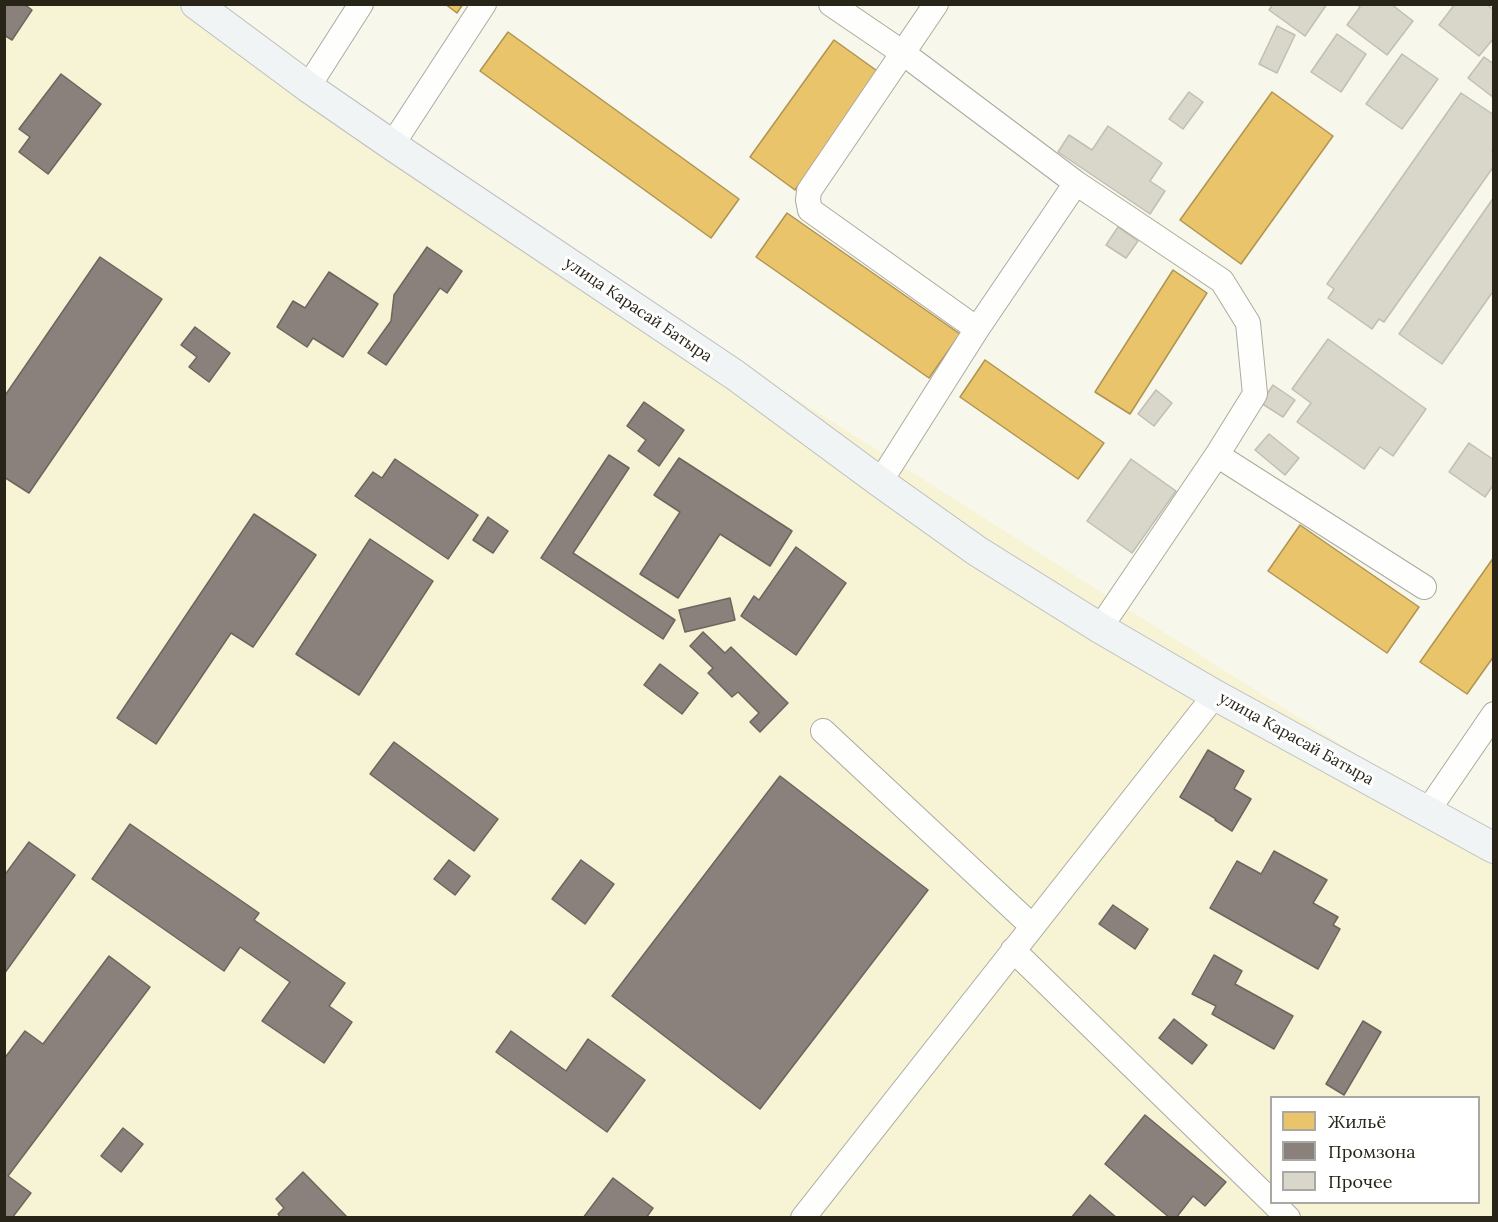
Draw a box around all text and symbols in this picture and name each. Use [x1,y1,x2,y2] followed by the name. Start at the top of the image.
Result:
[561,253,715,367] street label: улица Карасай Батыра
[1215,688,1377,790] street label: улица Карасай Батыра
[1270,1096,1480,1204] legend
[1328,1110,1386,1133] text: Жильё
[1328,1140,1416,1163] text: Промзона
[1328,1170,1392,1193] text: Прочее

